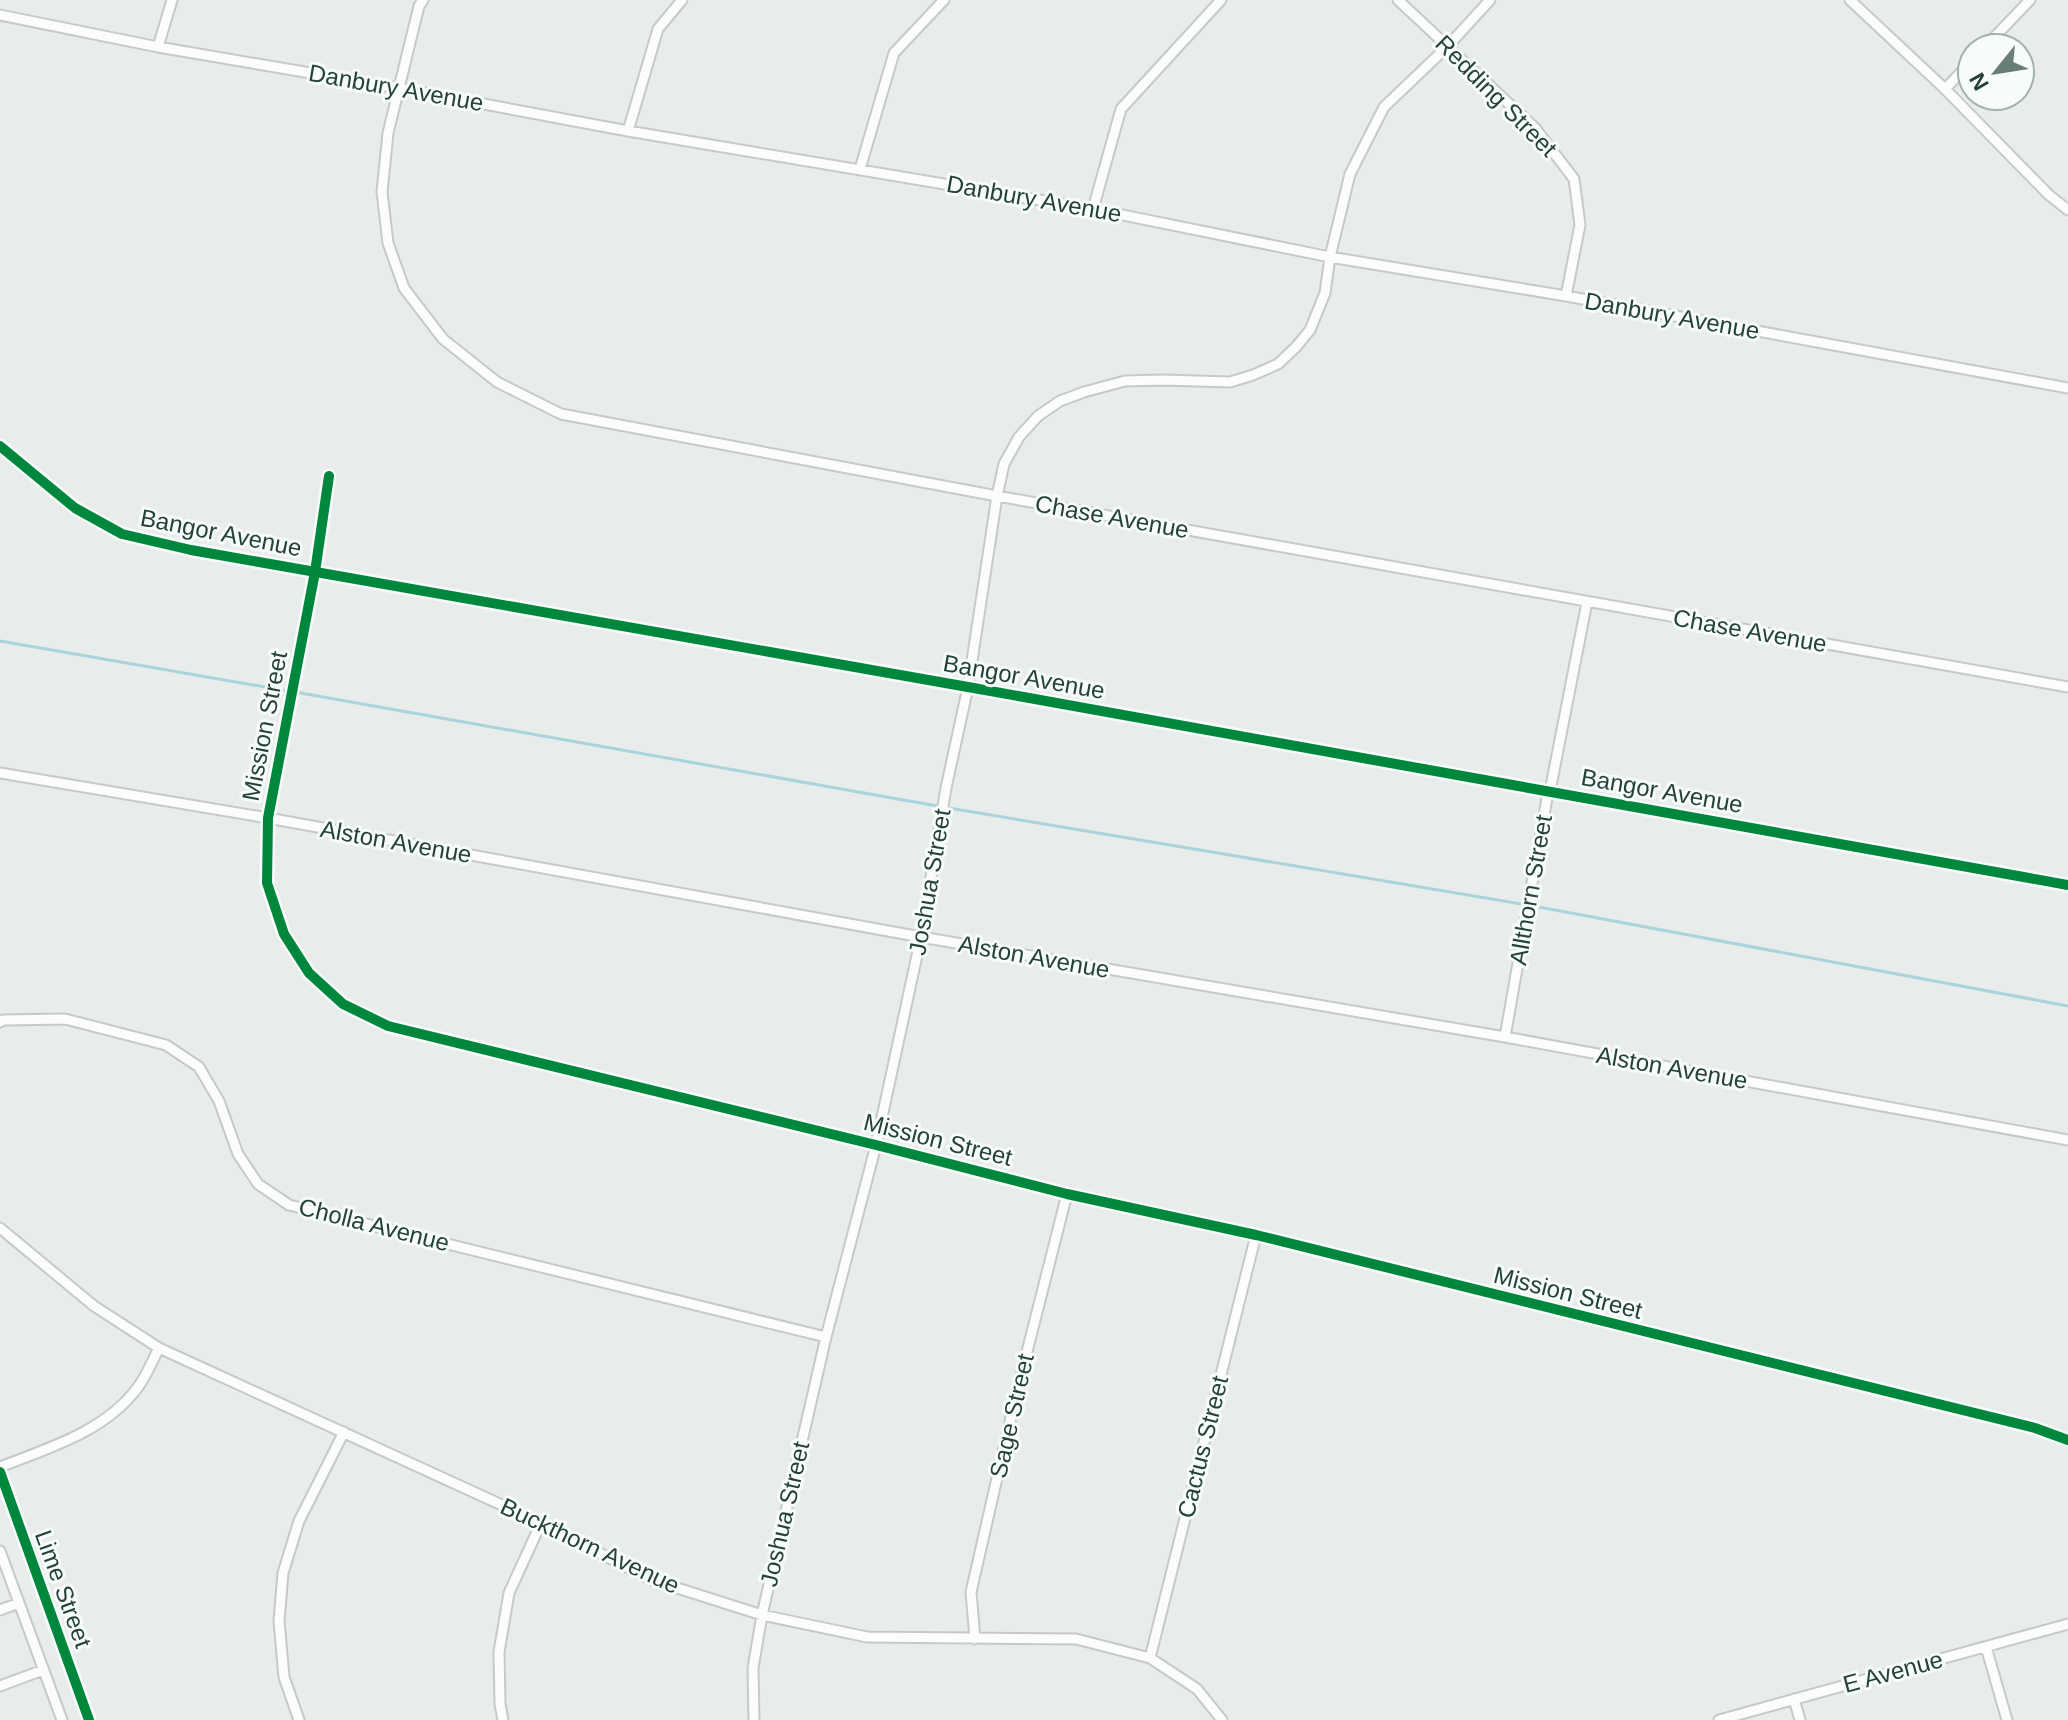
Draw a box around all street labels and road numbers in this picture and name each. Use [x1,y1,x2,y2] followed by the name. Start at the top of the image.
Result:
[1430,29,1563,162] street label: Redding Street
[307,59,486,116] street label: Danbury Avenue
[945,170,1124,227] street label: Danbury Avenue
[1583,287,1762,344] street label: Danbury Avenue
[1033,490,1191,543] street label: Chase Avenue
[138,504,304,561] street label: Bangor Avenue
[1671,604,1829,657] street label: Chase Avenue
[237,648,292,803] street label: Mission Street
[941,649,1107,704] street label: Bangor Avenue
[1579,763,1745,818] street label: Bangor Avenue
[903,806,956,957] street label: Joshua Street
[1504,812,1557,967] street label: Allthorn Street
[318,815,474,868] street label: Alston Avenue
[956,930,1112,983] street label: Alston Avenue
[1594,1041,1750,1094] street label: Alston Avenue
[861,1108,1015,1171] street label: Mission Street
[296,1193,452,1256] street label: Cholla Avenue
[1491,1261,1645,1324] street label: Mission Street
[984,1351,1039,1481] street label: Sage Street
[1172,1373,1233,1521] street label: Cactus Street
[755,1438,814,1589] street label: Joshua Street
[496,1492,684,1599] street label: Buckthorn Avenue
[30,1527,97,1651] street label: Lime Street
[1840,1645,1946,1698] street label: E Avenue

